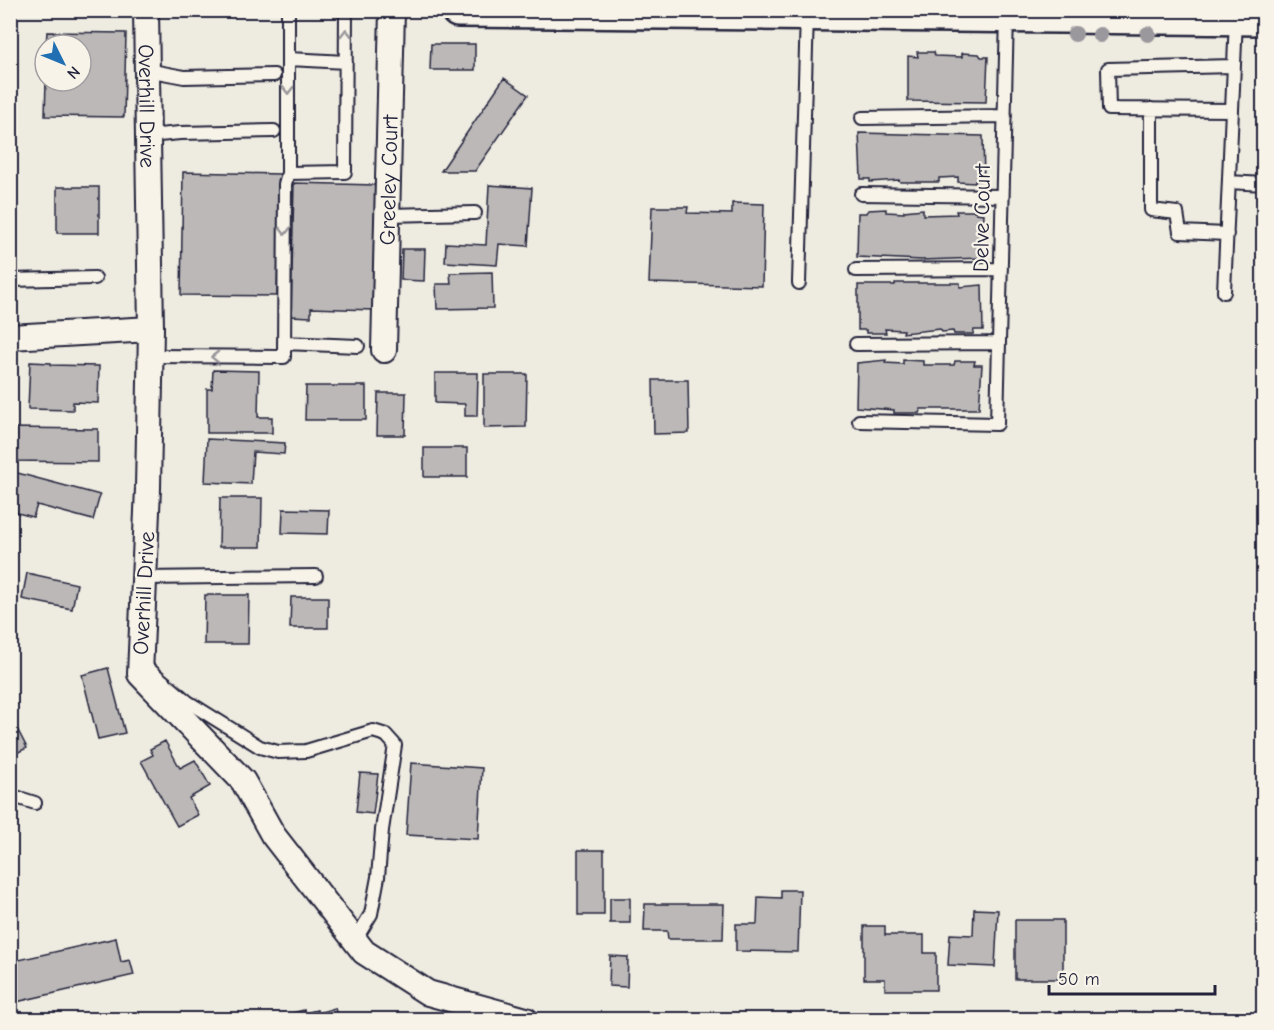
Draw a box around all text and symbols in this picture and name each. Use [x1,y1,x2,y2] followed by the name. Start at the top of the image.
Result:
[340,29,352,38] one-way arrow
[33,33,93,93] north arrow
[133,44,160,168] street label: Overhill Drive
[63,63,83,83] text: N
[282,85,295,94] one-way arrow
[374,114,404,246] street label: Greeley Court
[968,163,996,272] street label: Delve Court
[279,227,291,236] one-way arrow
[211,351,220,363] one-way arrow
[128,531,160,656] street label: Overhill Drive
[1049,958,1216,996] scale bar
[1058,969,1100,990] text: 50 m

